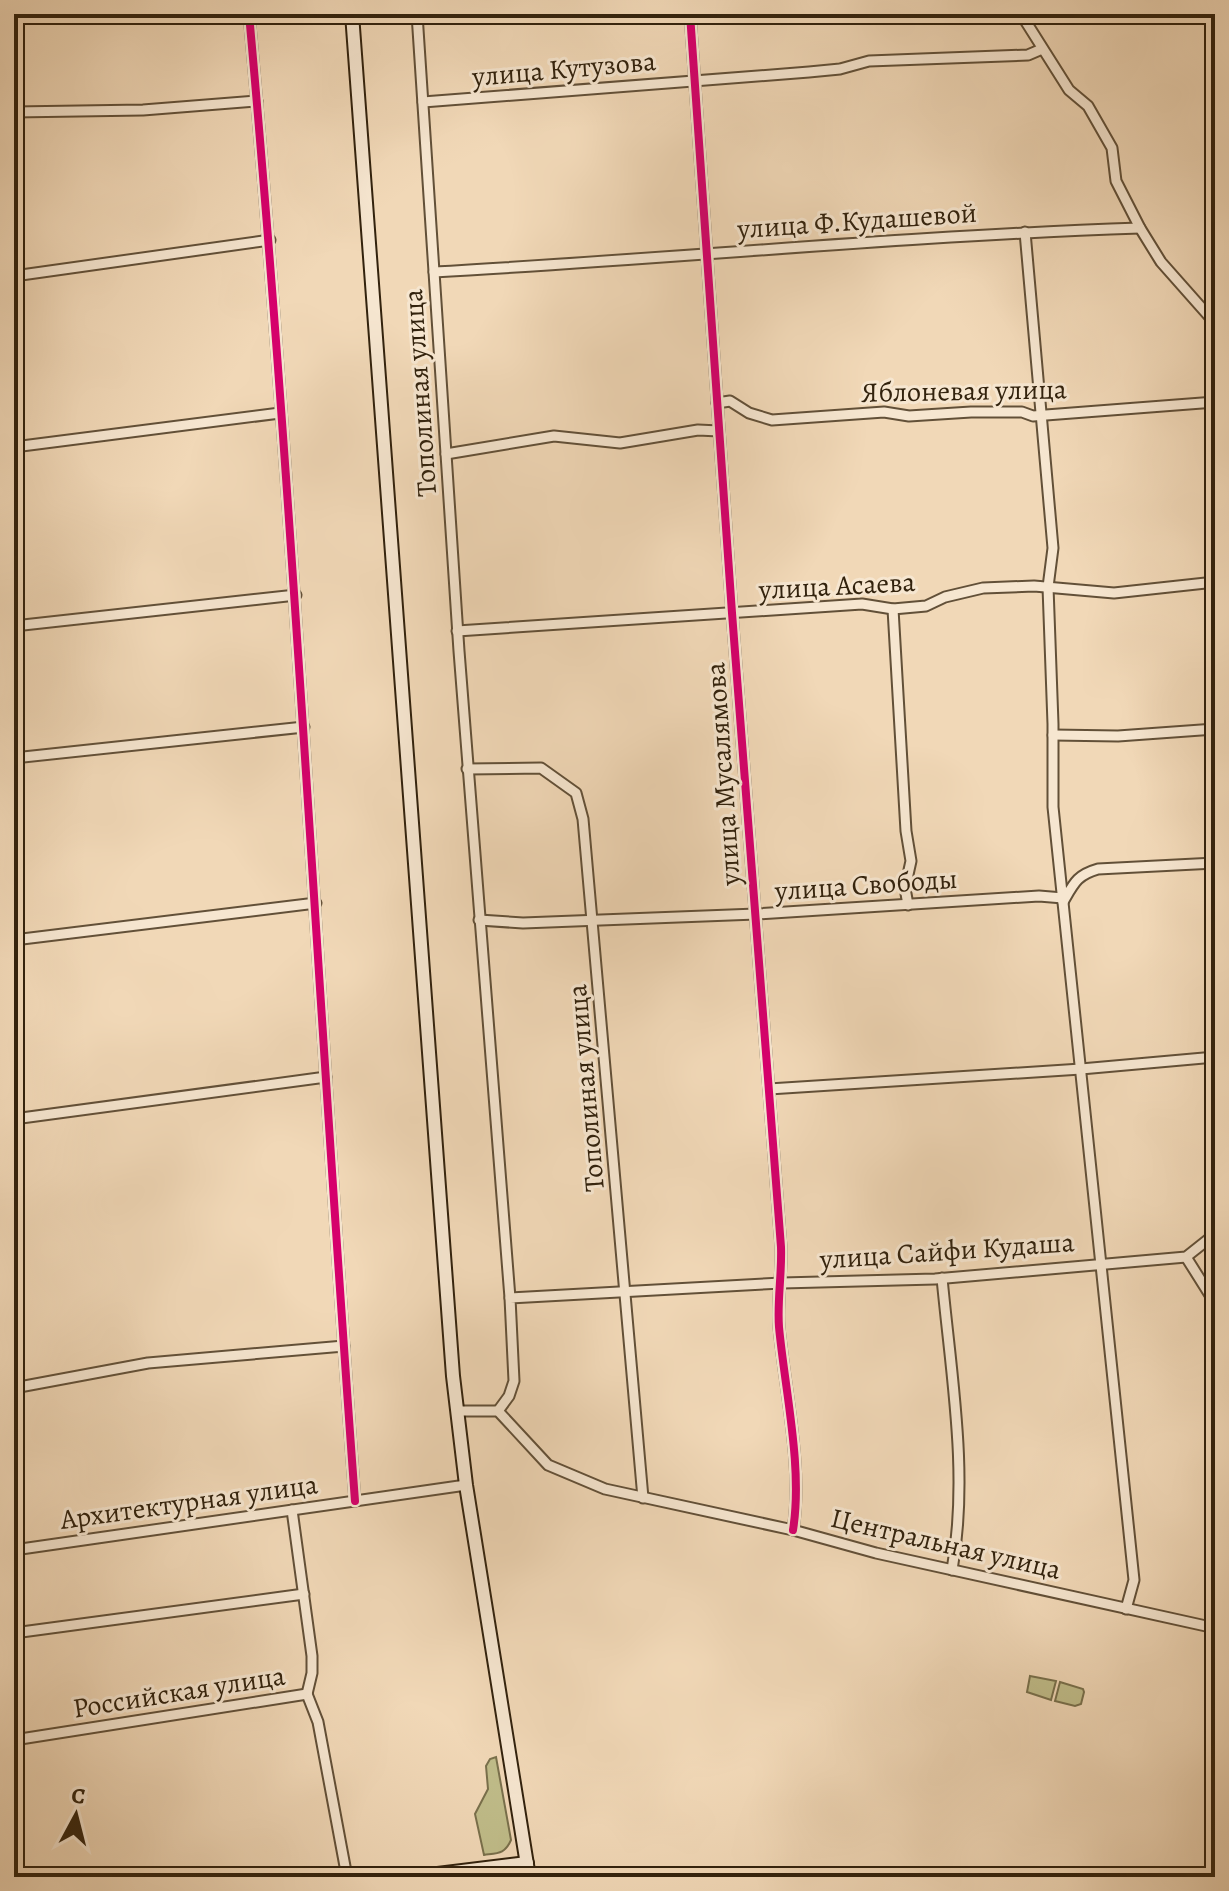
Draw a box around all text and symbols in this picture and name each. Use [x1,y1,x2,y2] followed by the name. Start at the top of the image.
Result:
[470,42,658,96] street label: улица Кутузова
[735,194,978,248] street label: улица Ф.Кудашевой
[394,288,446,498] street label: Тополиная улица
[861,370,1067,412] street label: Яблоневая улица
[757,563,916,609] street label: улица Асаева
[696,661,750,888] street label: улица Мусалямова
[773,860,958,910] street label: улица Свободы
[558,983,614,1193] street label: Тополиная улица
[817,1223,1076,1279] street label: улица Сайфи Кудаша
[57,1465,320,1539] street label: Архитектурная улица
[827,1499,1065,1589] street label: Центральная улица
[70,1656,288,1728] street label: Российская улица
[36,1775,116,1855] north arrow
[70,1780,87,1812] text: С

